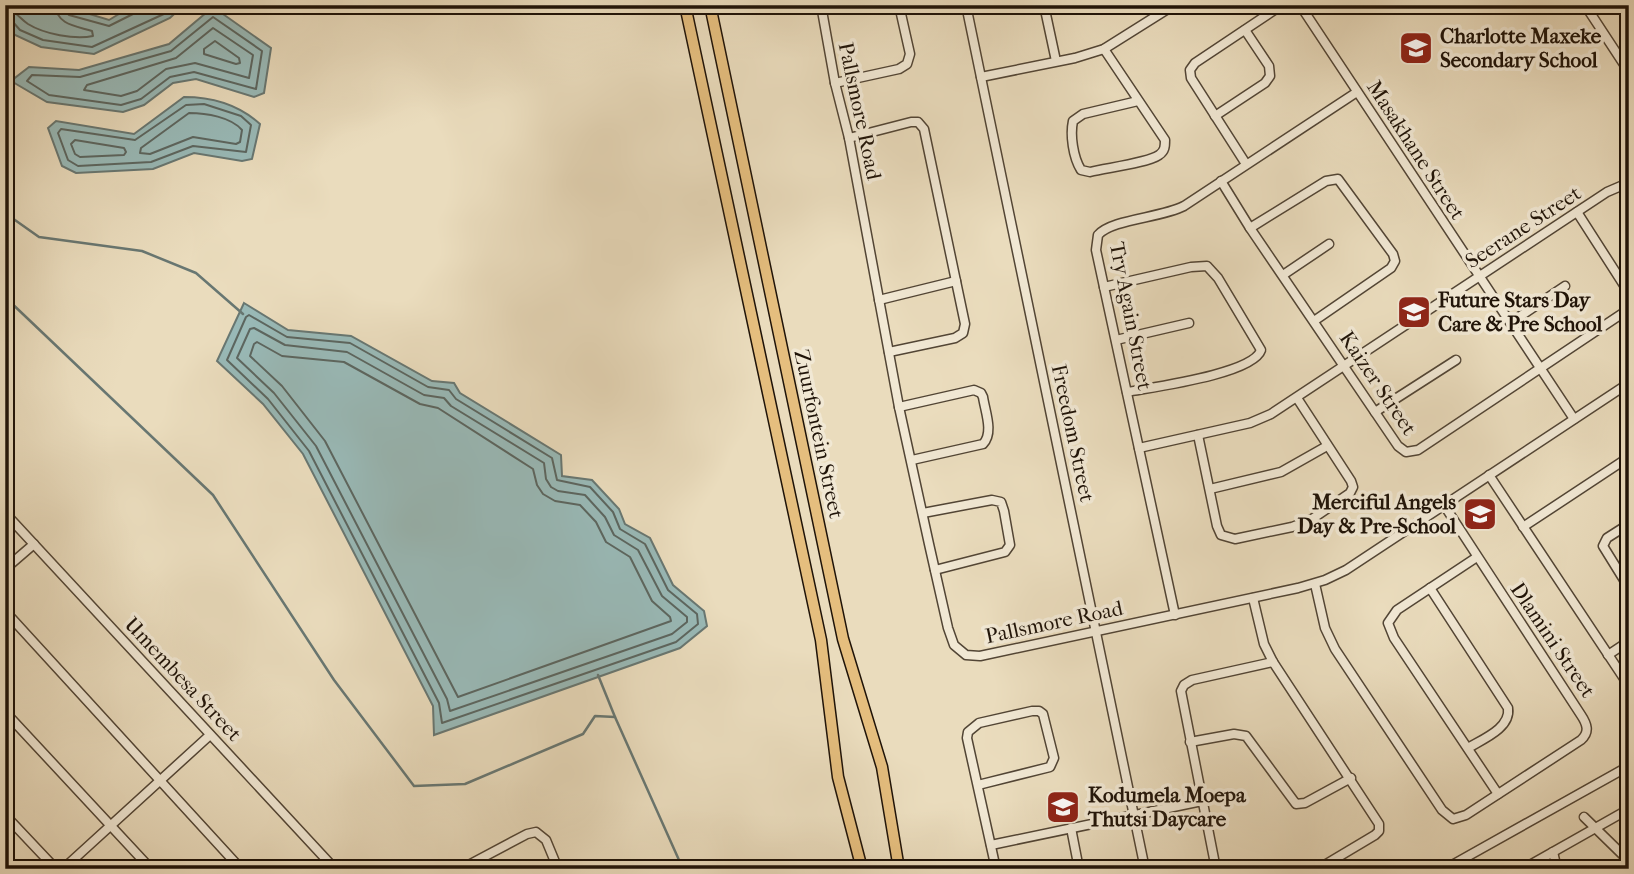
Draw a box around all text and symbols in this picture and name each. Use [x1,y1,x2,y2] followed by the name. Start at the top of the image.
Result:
[1440,24,1602,72] place label: Charlotte Maxeke Secondary School
[1397,29,1435,67] school or university icon: Charlotte Maxeke Secondary School
[834,40,886,182] street label: Pallsmore Road
[1362,76,1470,225] street label: Masakhane Street
[1461,181,1586,273] street label: Seerane Street
[1105,240,1157,392] street label: Try Again Street
[1437,288,1603,336] place label: Future Stars Day Care & Pre School
[1395,293,1433,331] school or university icon: Future Stars Day Care & Pre School
[1335,327,1422,440] street label: Kaizer Street
[789,347,849,521] street label: Zuurfontein Street
[1047,362,1099,505] street label: Freedom Street
[1297,490,1456,538] place label: Merciful Angels Day & Pre-School
[1461,495,1499,533] school or university icon: Merciful Angels Day & Pre-School
[1506,578,1601,702] street label: Dlamini Street
[983,596,1125,648] street label: Pallsmore Road
[120,612,247,746] street label: Umembesa Street
[1087,783,1247,831] place label: Kodumela Moepa Thutsi Daycare
[1044,788,1082,826] school or university icon: Kodumela Moepa Thutsi Daycare

